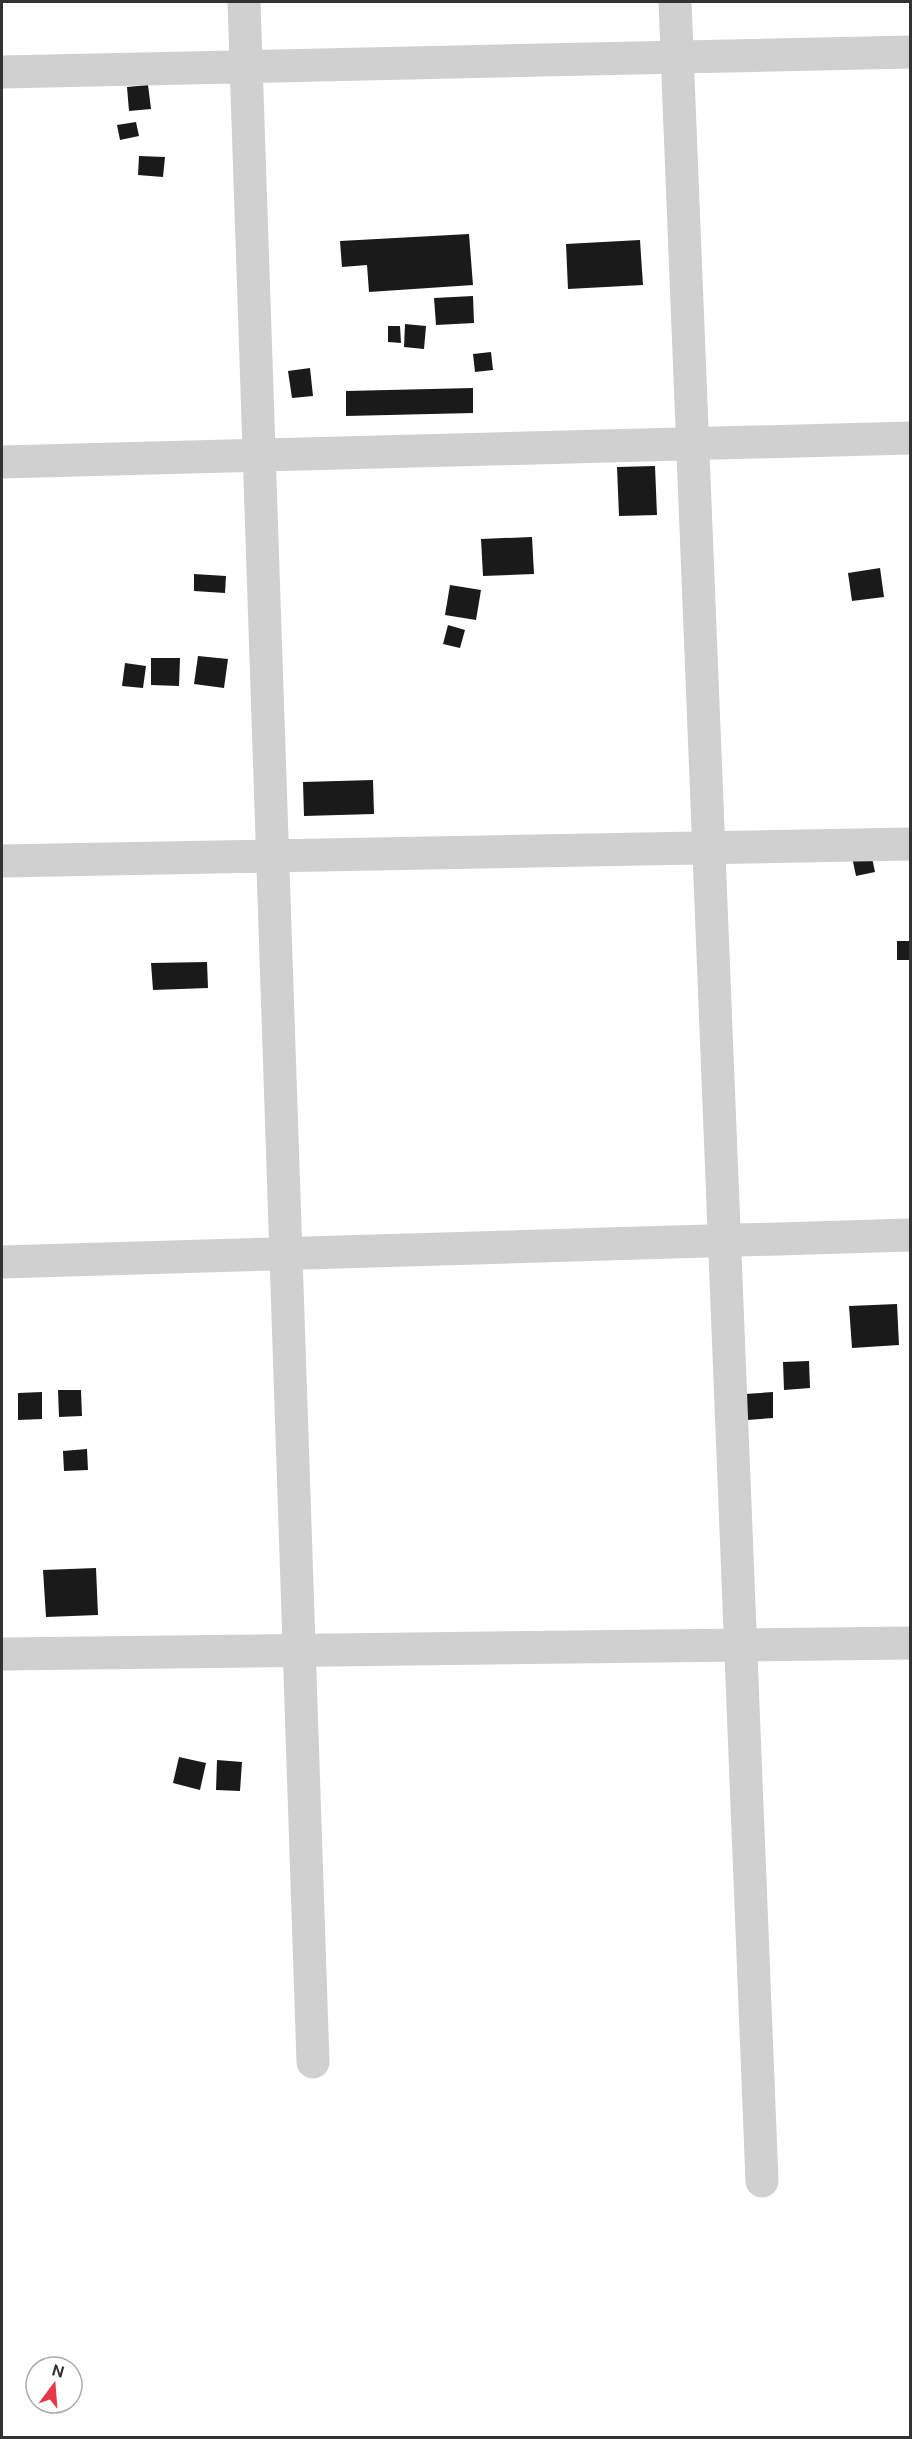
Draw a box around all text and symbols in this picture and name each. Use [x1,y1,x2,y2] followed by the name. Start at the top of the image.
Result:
[24,2355,84,2415] north arrow
[49,2359,67,2383] text: N

